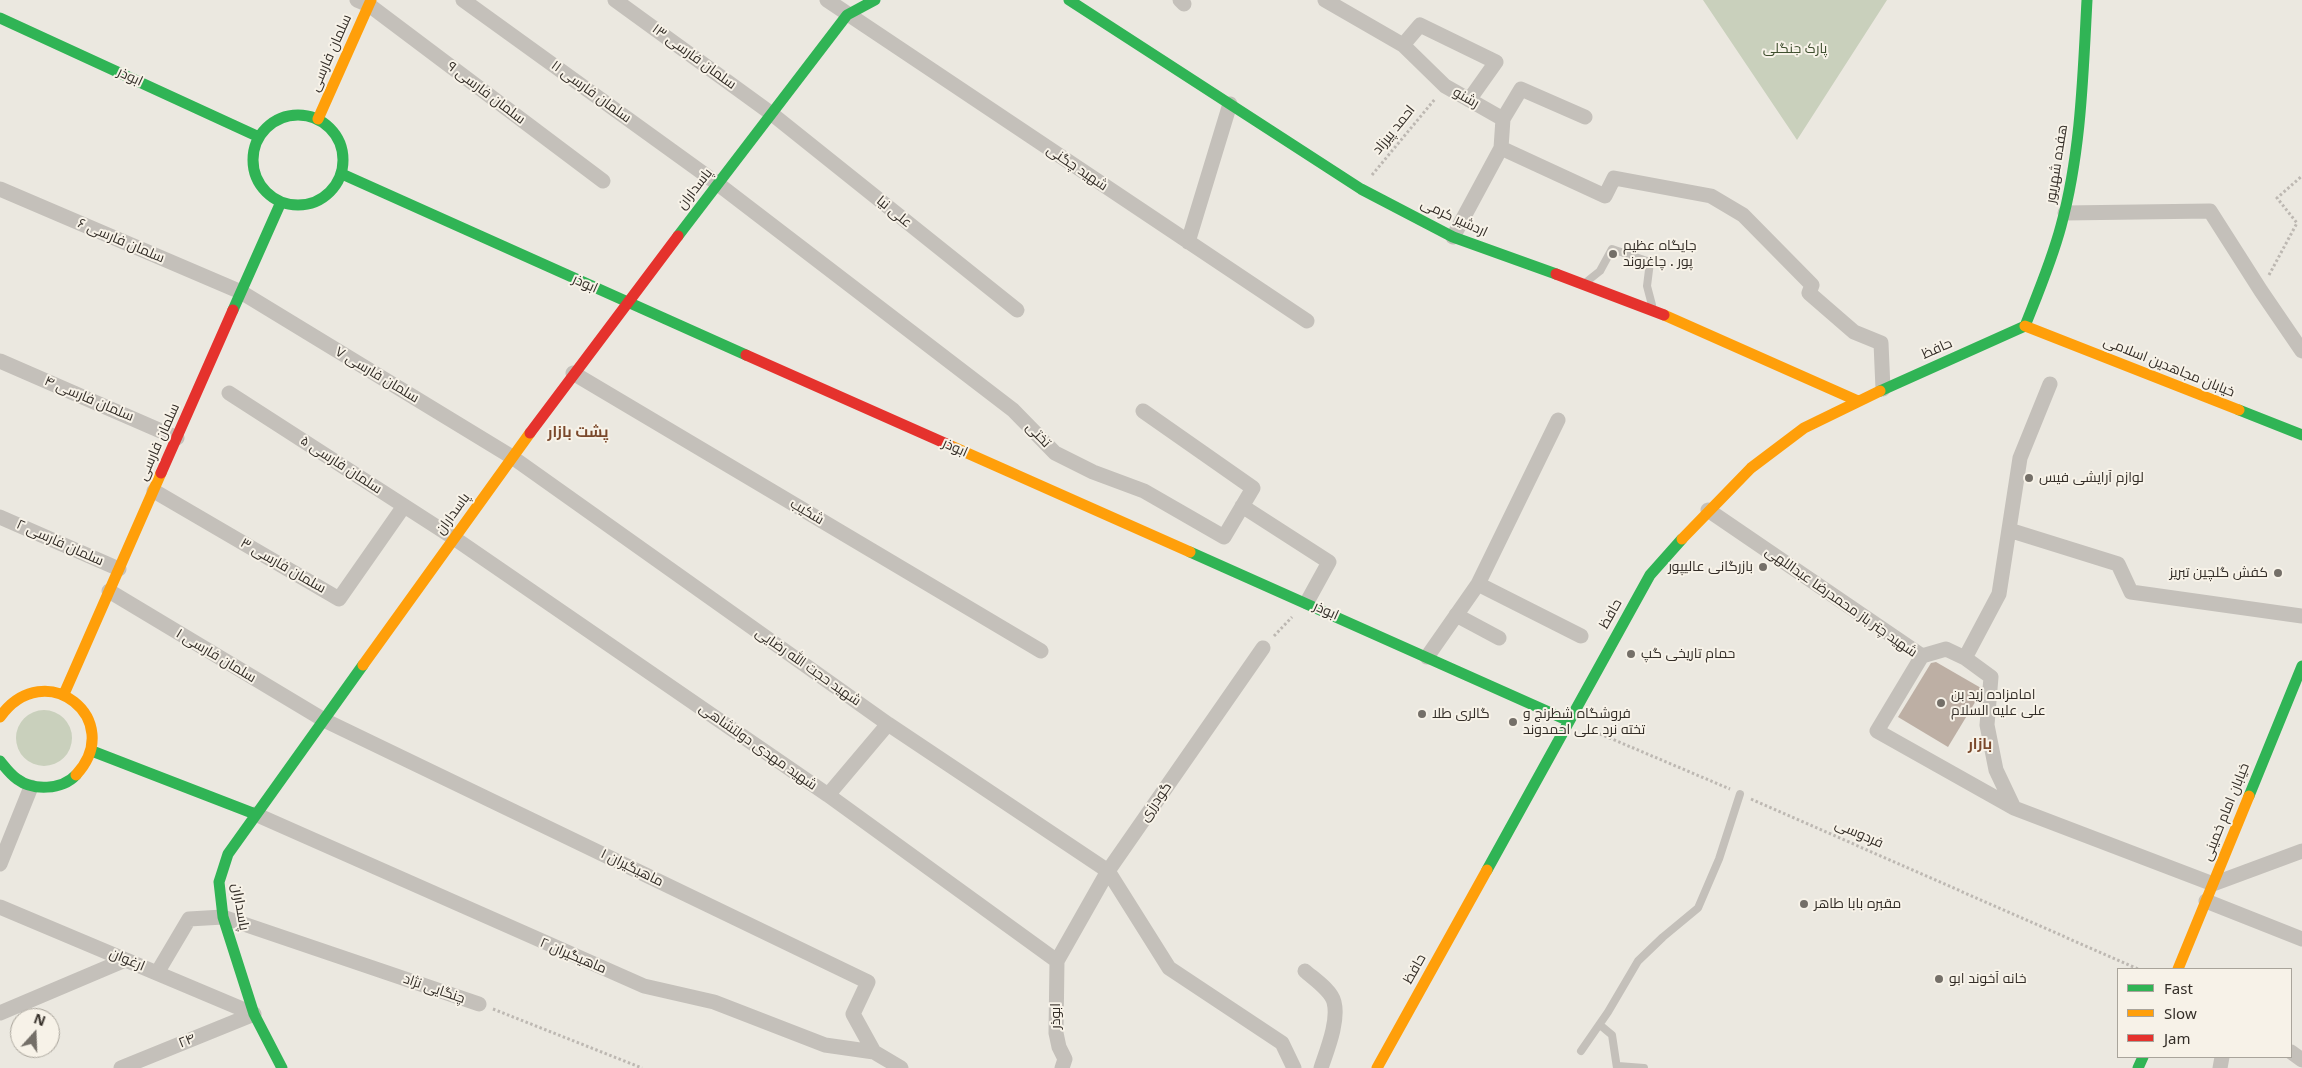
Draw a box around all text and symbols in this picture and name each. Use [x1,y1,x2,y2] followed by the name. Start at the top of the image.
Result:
[307,12,355,94] street label: سلمان فارسی
[649,21,739,93] street label: سلمان فارسی ۱۳
[1763,41,1827,57] park label: پارک جنگلی
[548,57,634,127] street label: سلمان فارسی ۱۱
[444,58,528,128] street label: سلمان فارسی ۹
[115,64,145,90] street label: ابوذر
[1450,84,1482,112] street label: رشنو
[1369,102,1419,158] street label: احمد پیرزاد
[2042,123,2072,205] street label: هفده شهریور
[1043,141,1111,195] street label: شهید چگنی
[674,165,716,213] street label: پاسداران
[873,193,915,231] street label: علی نیا
[1418,195,1490,241] street label: اردشیر کرمی
[75,215,167,267] street label: سلمان فارسی ۶
[1623,238,1697,270] place label: جایگاه عظیم پور . چاغروند
[1607,248,1619,260] marker: جایگاه عظیم پور . چاغروند
[570,271,600,297] street label: ابوذر
[2101,333,2237,401] street label: خیابان مجاهدین اسلامی
[1919,335,1955,363] street label: حافظ
[332,343,422,407] street label: سلمان فارسی ۷
[42,373,136,425] street label: سلمان فارسی ۴
[135,401,183,483] street label: سلمان فارسی
[1022,419,1054,451] street label: تختی
[548,424,608,442] district label: پشت بازار
[297,432,385,498] street label: سلمان فارسی ۵
[940,435,970,461] street label: ابوذر
[2039,470,2144,486] place label: لوازم آرایشی فیس
[2023,472,2035,484] marker: لوازم آرایشی فیس
[432,490,474,538] street label: پاسداران
[787,495,827,529] street label: شکیب
[14,516,106,570] street label: سلمان فارسی ۲
[237,535,329,597] street label: سلمان فارسی ۳
[1762,543,1920,661] street label: شهید چتر باز محمدرضا عبداللهی
[1668,559,1753,575] place label: بازرگانی عالیپور
[1757,561,1769,573] marker: بازرگانی عالیپور
[2169,565,2268,581] place label: کفش گلچین تبریز
[2272,567,2284,579] marker: کفش گلچین تبریز
[1596,596,1626,632] street label: حافظ
[1311,598,1341,624] street label: ابوذر
[752,624,864,710] street label: شهید حجت الله رضایی
[173,625,259,687] street label: سلمان فارسی ۱
[1641,646,1735,662] place label: حمام تاریخی گپ
[1625,648,1637,660] marker: حمام تاریخی گپ
[1951,687,2046,720] place label: امامزاده زید بن علی علیه السلام
[1935,697,1947,709] marker: امامزاده زید بن علی علیه السلام
[696,700,820,794] street label: شهید مهدی دولتشاهی
[1432,706,1490,722] place label: گالری طلا
[1523,706,1645,739] place label: فروشگاه شطرنج و تخته نرد علی احمدوند
[1416,708,1428,720] marker: گالری طلا
[1507,716,1519,728] marker: فروشگاه شطرنج و تخته نرد علی احمدوند
[1968,736,1992,754] district label: بازار
[2199,761,2253,863] street label: خیابان امام خمینی
[1136,779,1176,825] street label: گودرزی
[1832,816,1886,852] street label: فردوسی
[598,846,666,890] street label: ماهیگیران ۱
[228,882,252,932] street label: پاسداران
[1814,896,1901,912] place label: مقبره بابا طاهر
[1798,898,1810,910] marker: مقبره بابا طاهر
[537,934,609,978] street label: ماهیگیران ۲
[107,945,147,975] street label: ارغوان
[1400,951,1430,987] street label: حافظ
[2117,968,2292,1058] legend
[401,971,467,1007] street label: چنگایی نژاد
[1949,971,2026,987] place label: خانه آخوند ابو
[1933,973,1945,985] marker: خانه آخوند ابو
[2164,978,2193,998] text: Fast
[1048,1003,1064,1029] street label: ابوذر
[2164,1003,2197,1023] text: Slow
[10,1008,60,1058] north arrow
[31,1008,49,1030] text: N
[2164,1028,2191,1048] text: Jam
[176,1030,198,1052] street label: ۲۴

